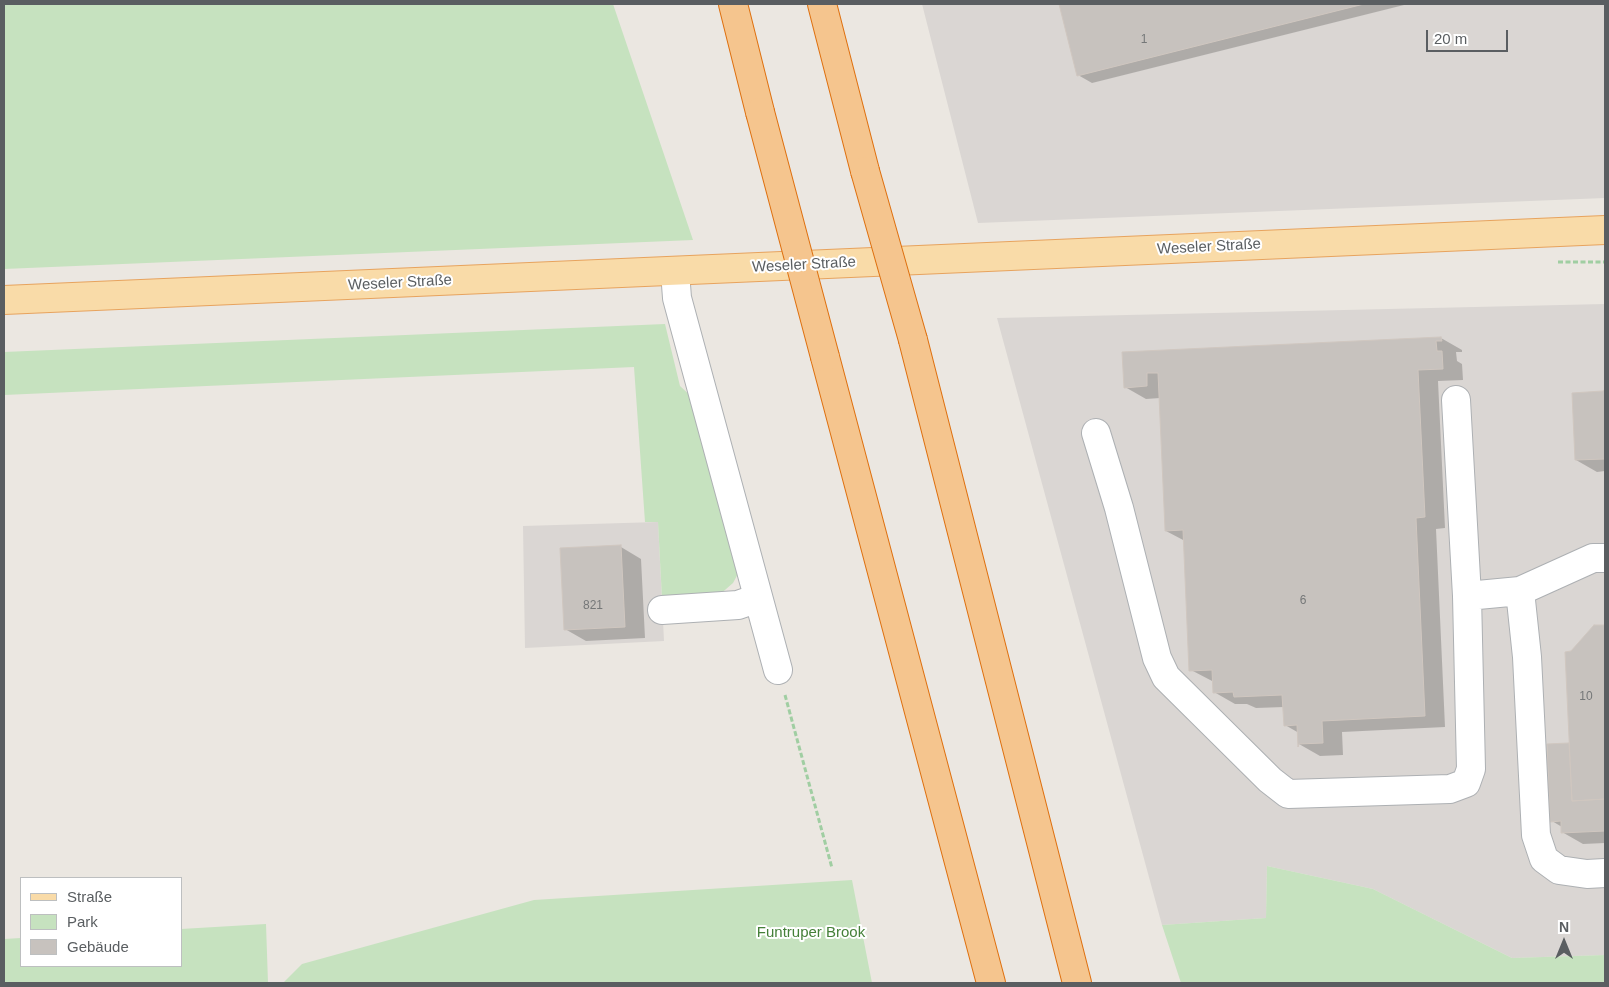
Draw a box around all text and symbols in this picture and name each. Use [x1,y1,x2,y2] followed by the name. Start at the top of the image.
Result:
[1429,20,1512,52] scale bar
[1434,30,1467,47] text: 20 m
[1141,33,1147,47] house number: 1
[1157,235,1261,259] street label: Weseler Straße
[752,253,856,277] street label: Weseler Straße
[348,271,452,295] street label: Weseler Straße
[1300,594,1306,608] house number: 6
[583,599,603,613] house number: 821
[1579,690,1593,704] house number: 10
[20,877,182,967] legend
[67,888,112,905] text: Straße
[67,913,98,930] text: Park
[1539,917,1589,967] north arrow
[1559,919,1569,935] text: N
[757,924,865,942] park label: Funtruper Brook
[67,938,129,955] text: Gebäude

